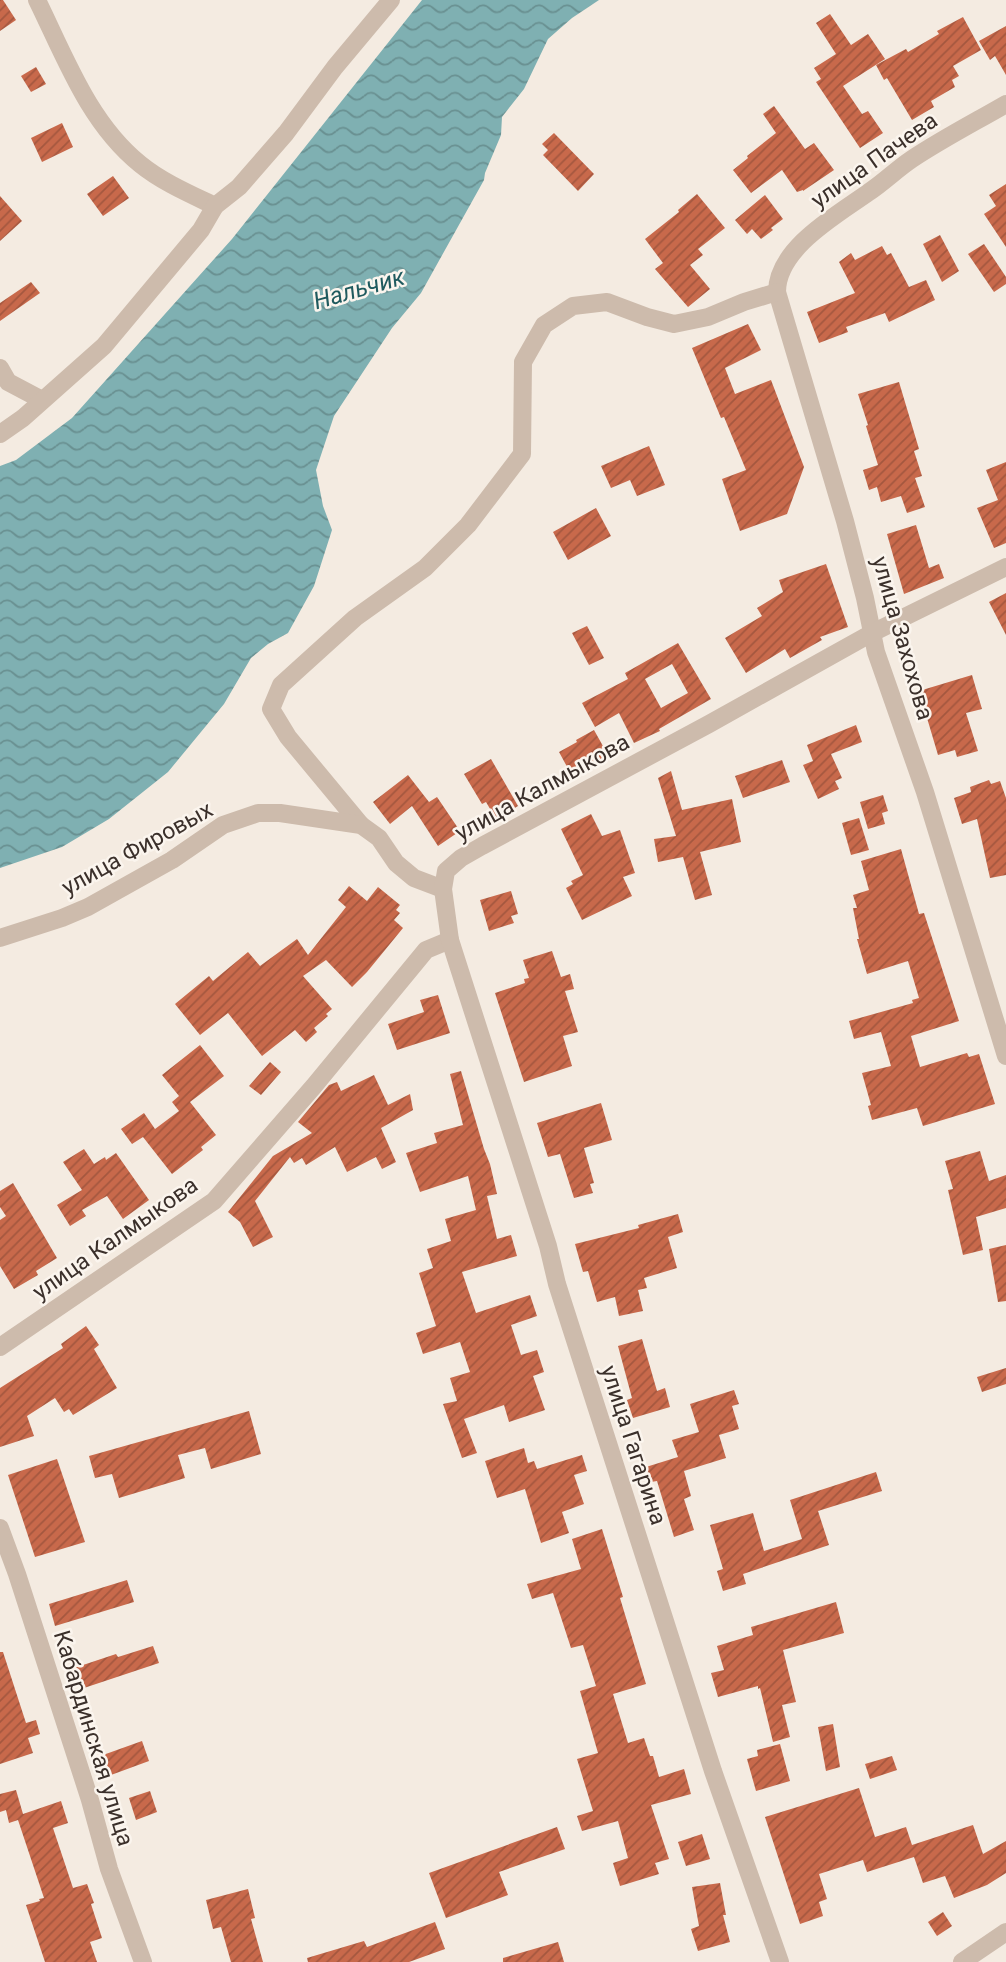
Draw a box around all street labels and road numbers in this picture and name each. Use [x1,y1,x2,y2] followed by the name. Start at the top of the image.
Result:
[806,107,943,214] street label: улица Пачева
[866,553,939,723] street label: улица Захохова
[450,728,634,847] street label: улица Калмыкова
[57,796,217,901] street label: улица Фировых
[28,1171,203,1305] street label: улица Калмыкова
[595,1362,672,1528] street label: улица Гагарина
[48,1627,139,1849] street label: Кабардинская улица

